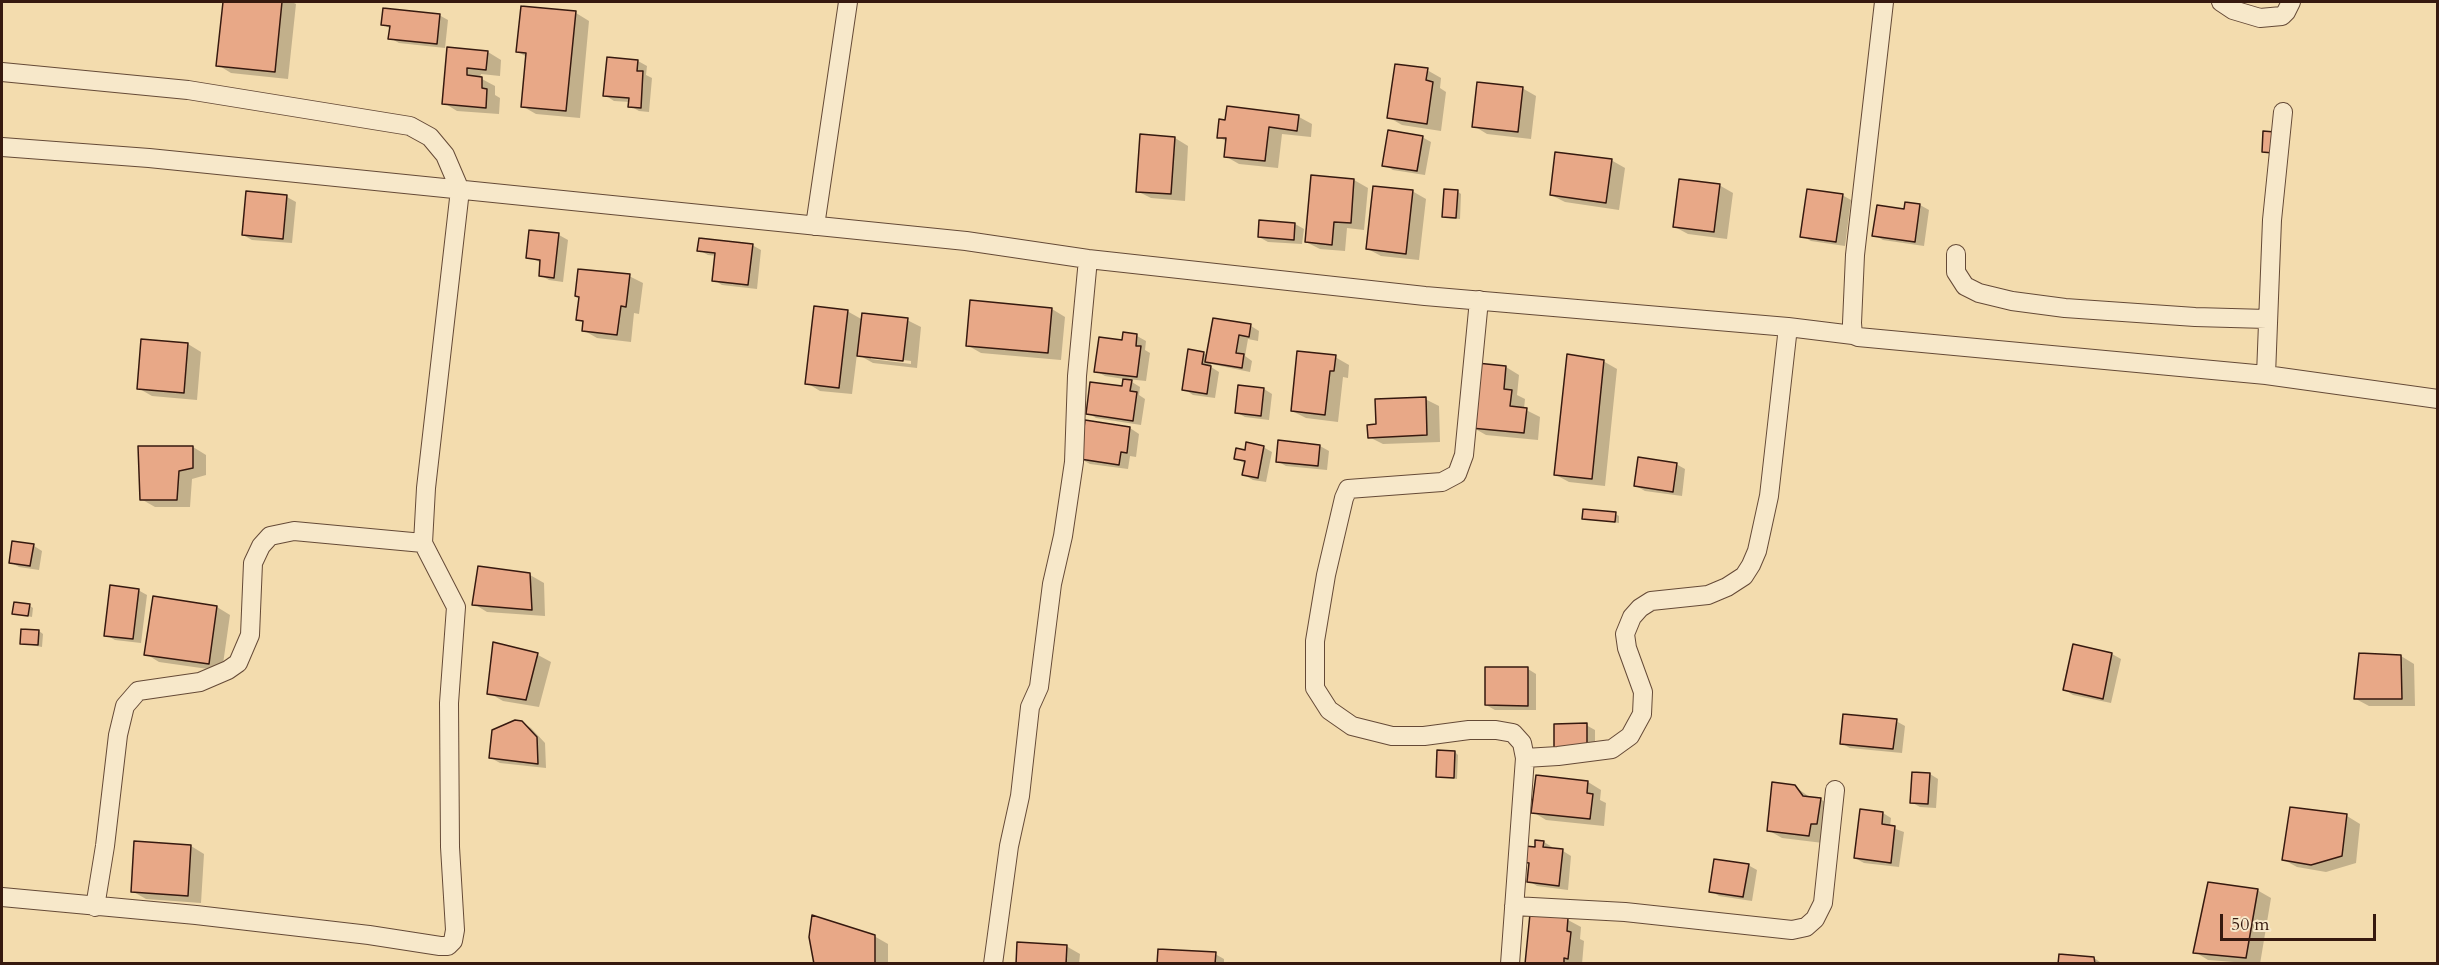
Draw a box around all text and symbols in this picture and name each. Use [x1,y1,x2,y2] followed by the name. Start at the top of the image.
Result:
[2223,902,2379,940] scale bar
[2231,912,2270,937] text: 50 m

